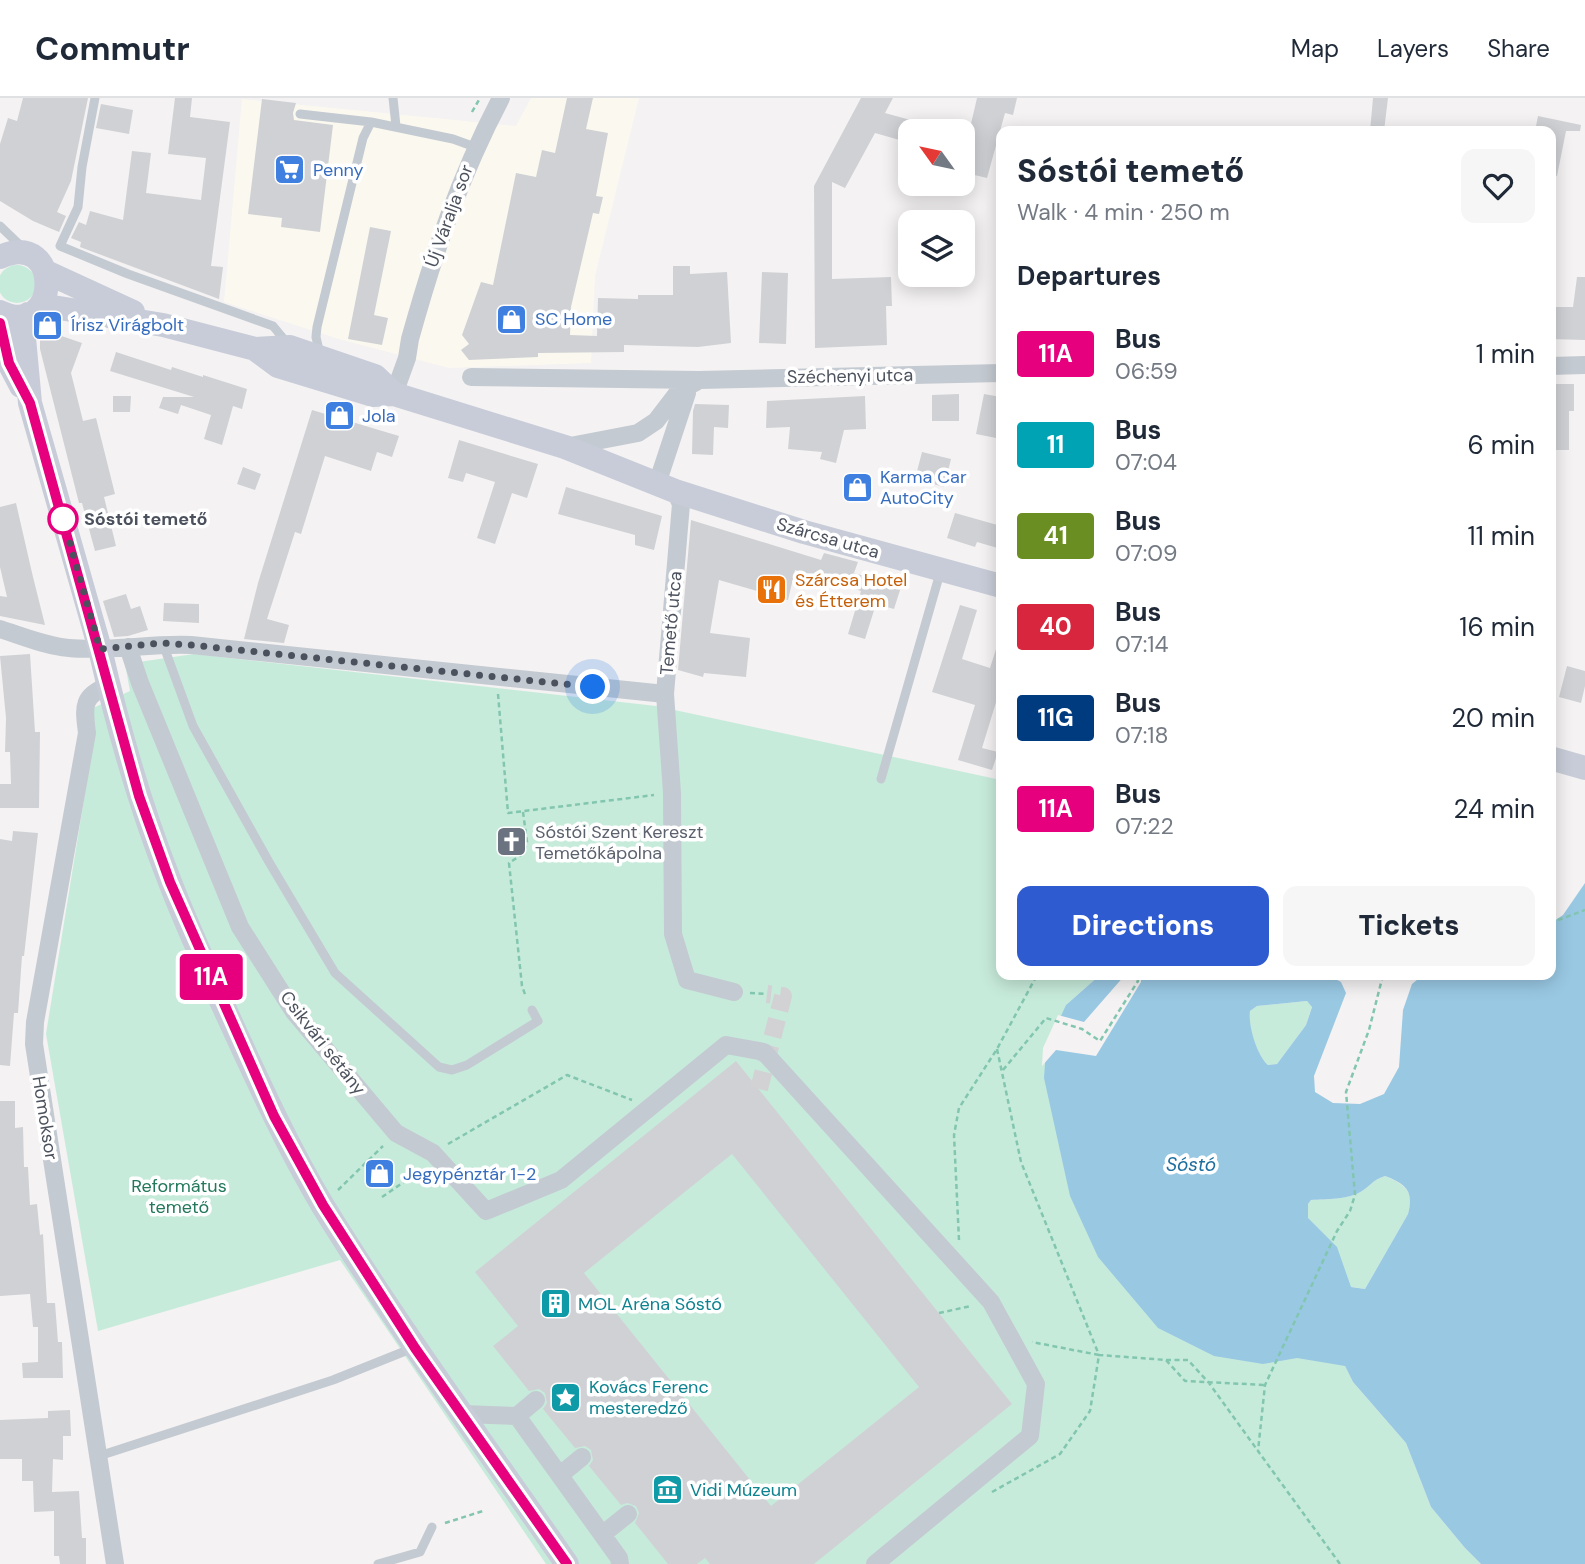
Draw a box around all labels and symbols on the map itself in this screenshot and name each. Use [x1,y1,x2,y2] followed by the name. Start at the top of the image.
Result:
[898,119,975,196] north arrow
[273,153,307,187] supermarket icon: Penny
[313,158,364,182] place label: Penny
[419,161,479,271] street label: Új Váralja sor
[495,302,529,336] shop icon: SC Home
[535,307,612,331] place label: SC Home
[31,308,65,342] shop icon: Írisz Virágbolt
[71,313,184,337] place label: Írisz Virágbolt
[787,363,913,389] street label: Széchenyi utca
[322,399,356,433] shop icon: Jola
[362,404,396,428] place label: Jola
[880,465,967,510] place label: Karma Car AutoCity
[840,470,874,504] shop icon: Karma Car AutoCity
[48,504,78,534] marker: Sóstói temető
[84,507,207,531] place label: Sóstói temető
[774,512,882,564] street label: Szárcsa utca
[795,568,907,613] place label: Szárcsa Hotel és Étterem
[655,570,687,676] street label: Temető utca
[755,573,789,607] restaurant icon: Szárcsa Hotel és Étterem
[575,669,610,704] your location
[535,820,703,865] place label: Sóstói Szent Kereszt Temetőkápolna
[495,825,529,859] church icon: Sóstói Szent Kereszt Temetőkápolna
[171,954,251,1000] line badge: 11A
[275,986,371,1100] street label: Csikvári sétány
[27,1074,64,1162] street label: Homoksor
[1166,1152,1216,1177] water label: Sóstó
[363,1157,397,1191] shop icon: Jegypénztár 1-2
[403,1162,536,1186] place label: Jegypénztár 1-2
[131,1174,227,1219] park label: Református temető
[538,1287,572,1321] building icon: MOL Aréna Sóstó
[578,1292,722,1316] place label: MOL Aréna Sóstó
[589,1375,709,1420] place label: Kovács Ferenc mesteredző
[549,1380,583,1414] place icon: Kovács Ferenc mesteredző
[650,1473,684,1507] museum icon: Vidi Múzeum
[690,1478,797,1502] place label: Vidi Múzeum

